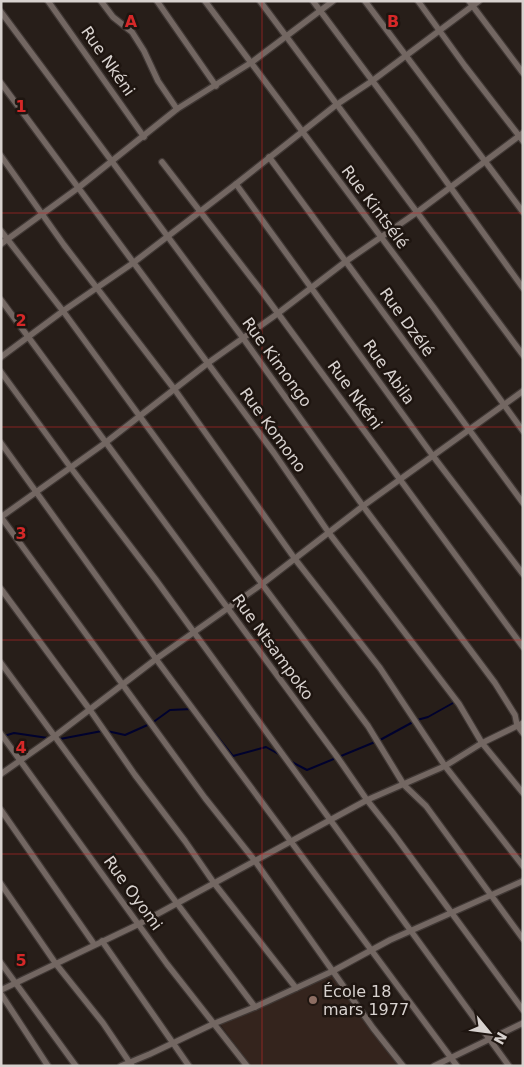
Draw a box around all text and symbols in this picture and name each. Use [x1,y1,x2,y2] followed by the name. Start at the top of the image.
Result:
[125,12,138,31] text: A
[387,12,399,31] text: B
[77,23,139,99] street label: Rue Nkéni
[15,97,27,116] text: 1
[338,162,412,252] street label: Rue Kintsélé
[376,284,438,360] street label: Rue Dzélé
[15,311,27,330] text: 2
[238,314,316,410] street label: Rue Kimongo
[359,336,419,408] street label: Rue Abila
[324,357,386,433] street label: Rue Nkéni
[236,384,310,476] street label: Rue Komono
[15,524,27,543] text: 3
[228,590,318,704] street label: Rue Ntsampoko
[15,738,27,757] text: 4
[100,852,166,934] street label: Rue Oyomi
[15,951,27,970] text: 5
[323,982,409,1019] place label: École 18 mars 1977
[307,994,319,1006] marker: École 18 mars 1977
[464,1007,514,1057] north arrow
[491,1029,510,1047] text: N

